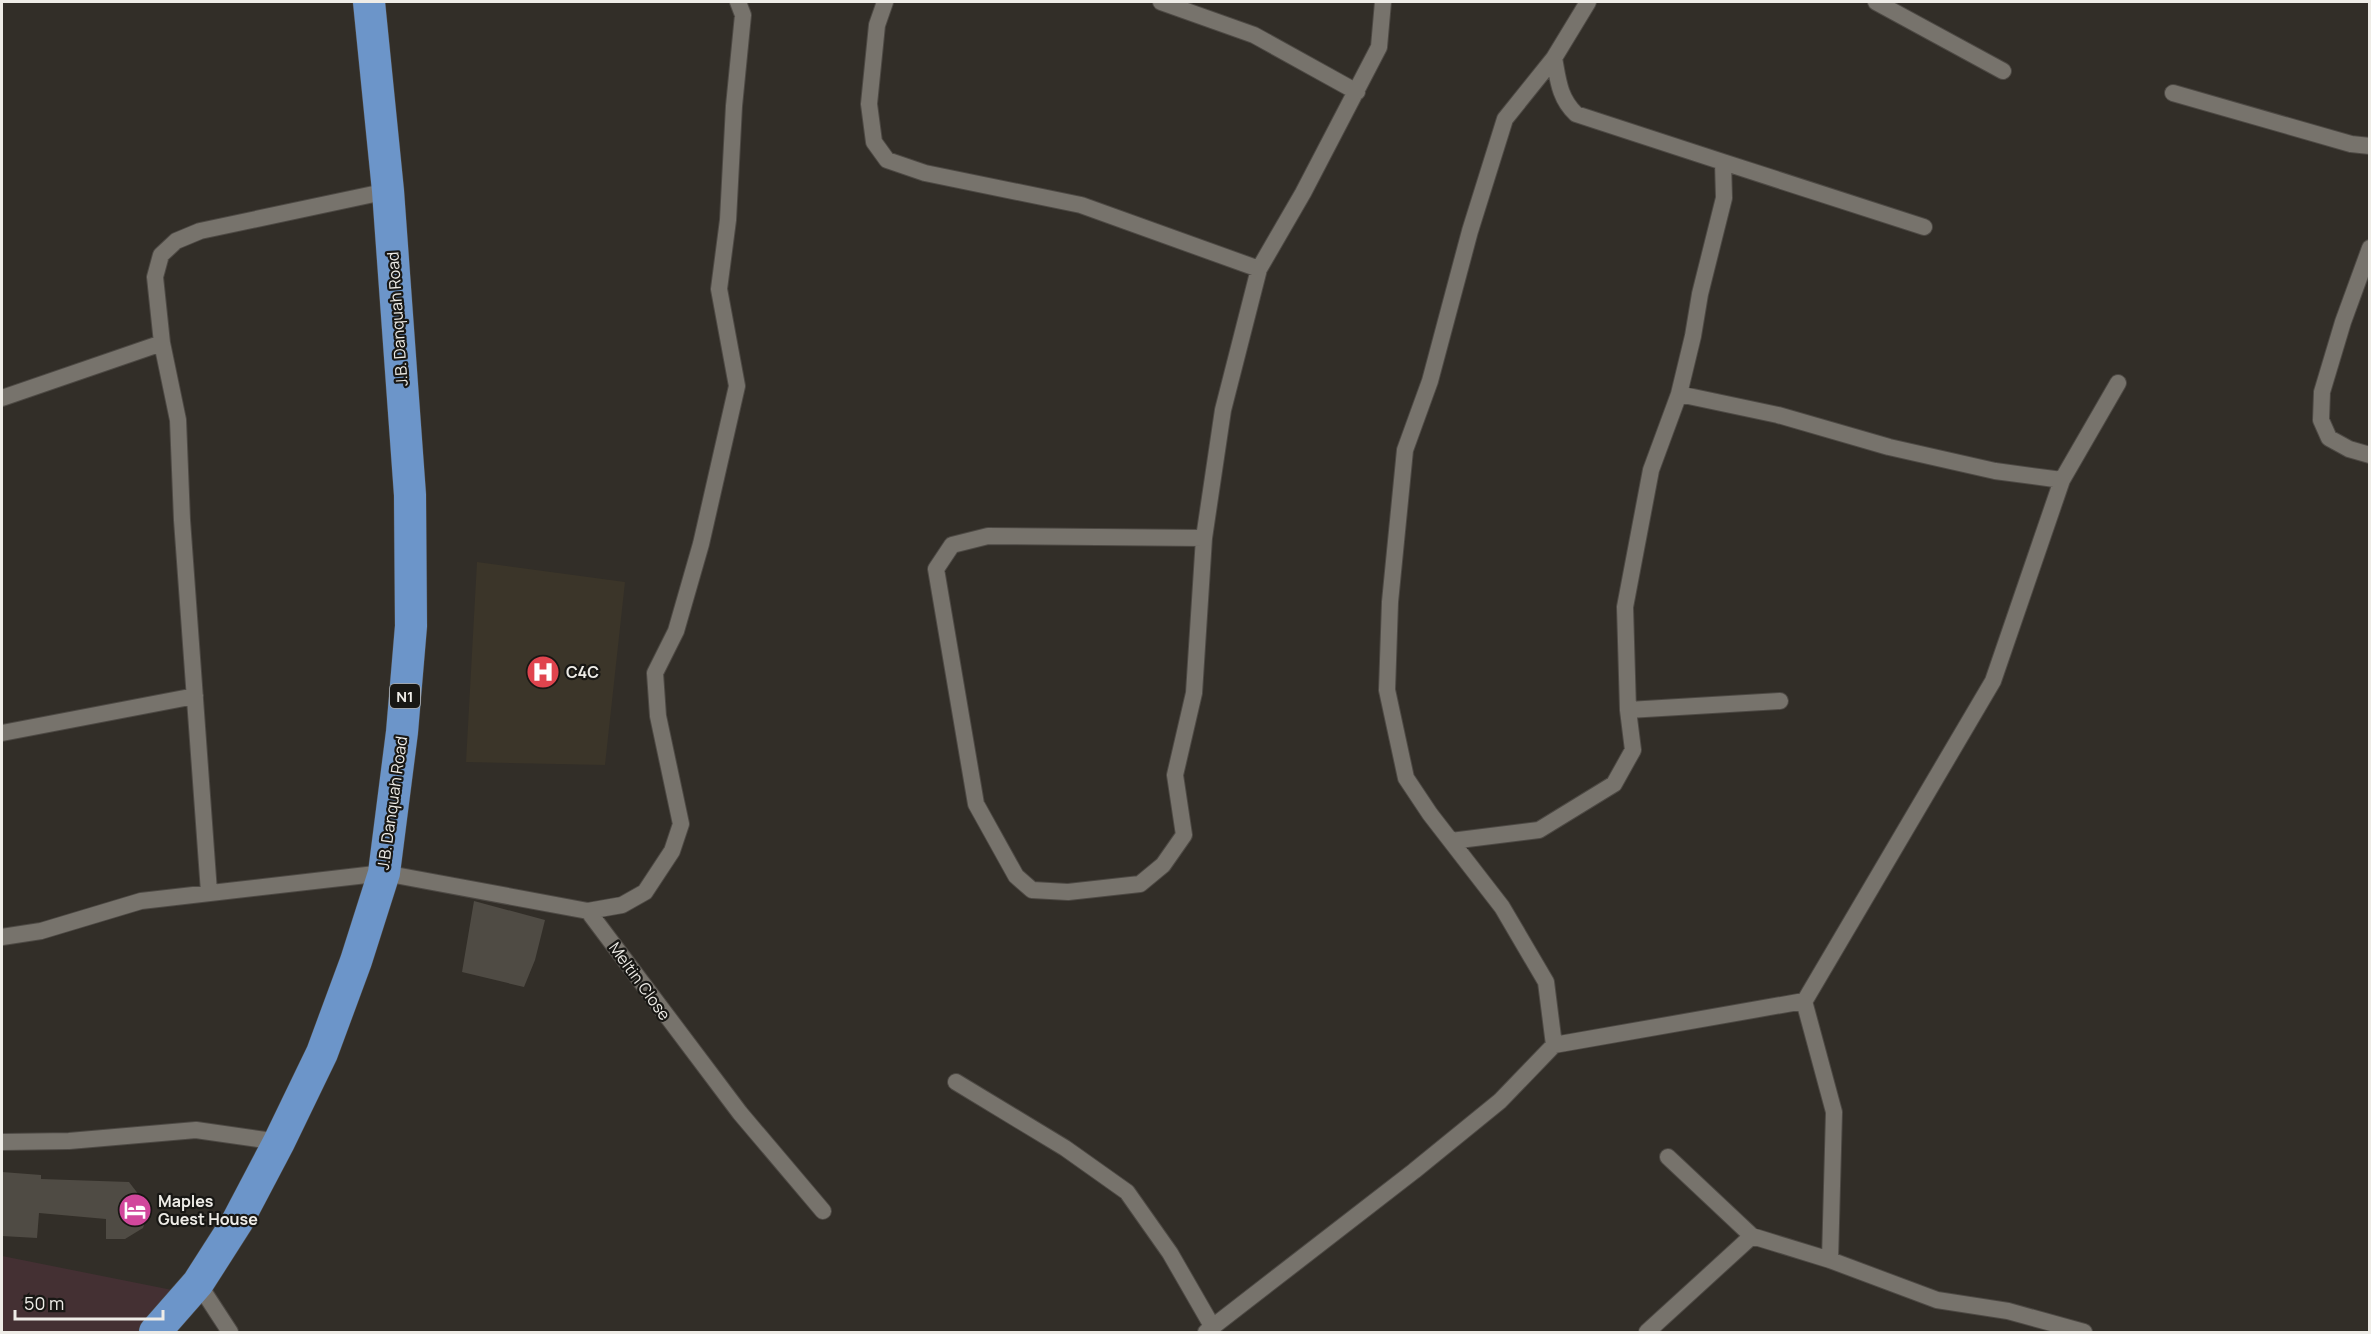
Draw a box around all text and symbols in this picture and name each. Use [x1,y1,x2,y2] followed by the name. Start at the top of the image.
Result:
[381,251,413,387] street label: J.B. Danquah Road
[525,654,561,690] hospital icon: C4C
[566,661,599,683] place label: C4C
[390,684,420,708] road number: N1
[372,735,412,871] street label: J.B. Danquah Road
[604,937,676,1025] street label: Meltin Close
[158,1190,258,1230] place label: Maples Guest House
[117,1192,153,1228] hotel icon: Maples Guest House
[15,1283,164,1321] scale bar
[24,1291,64,1315] text: 50 m

